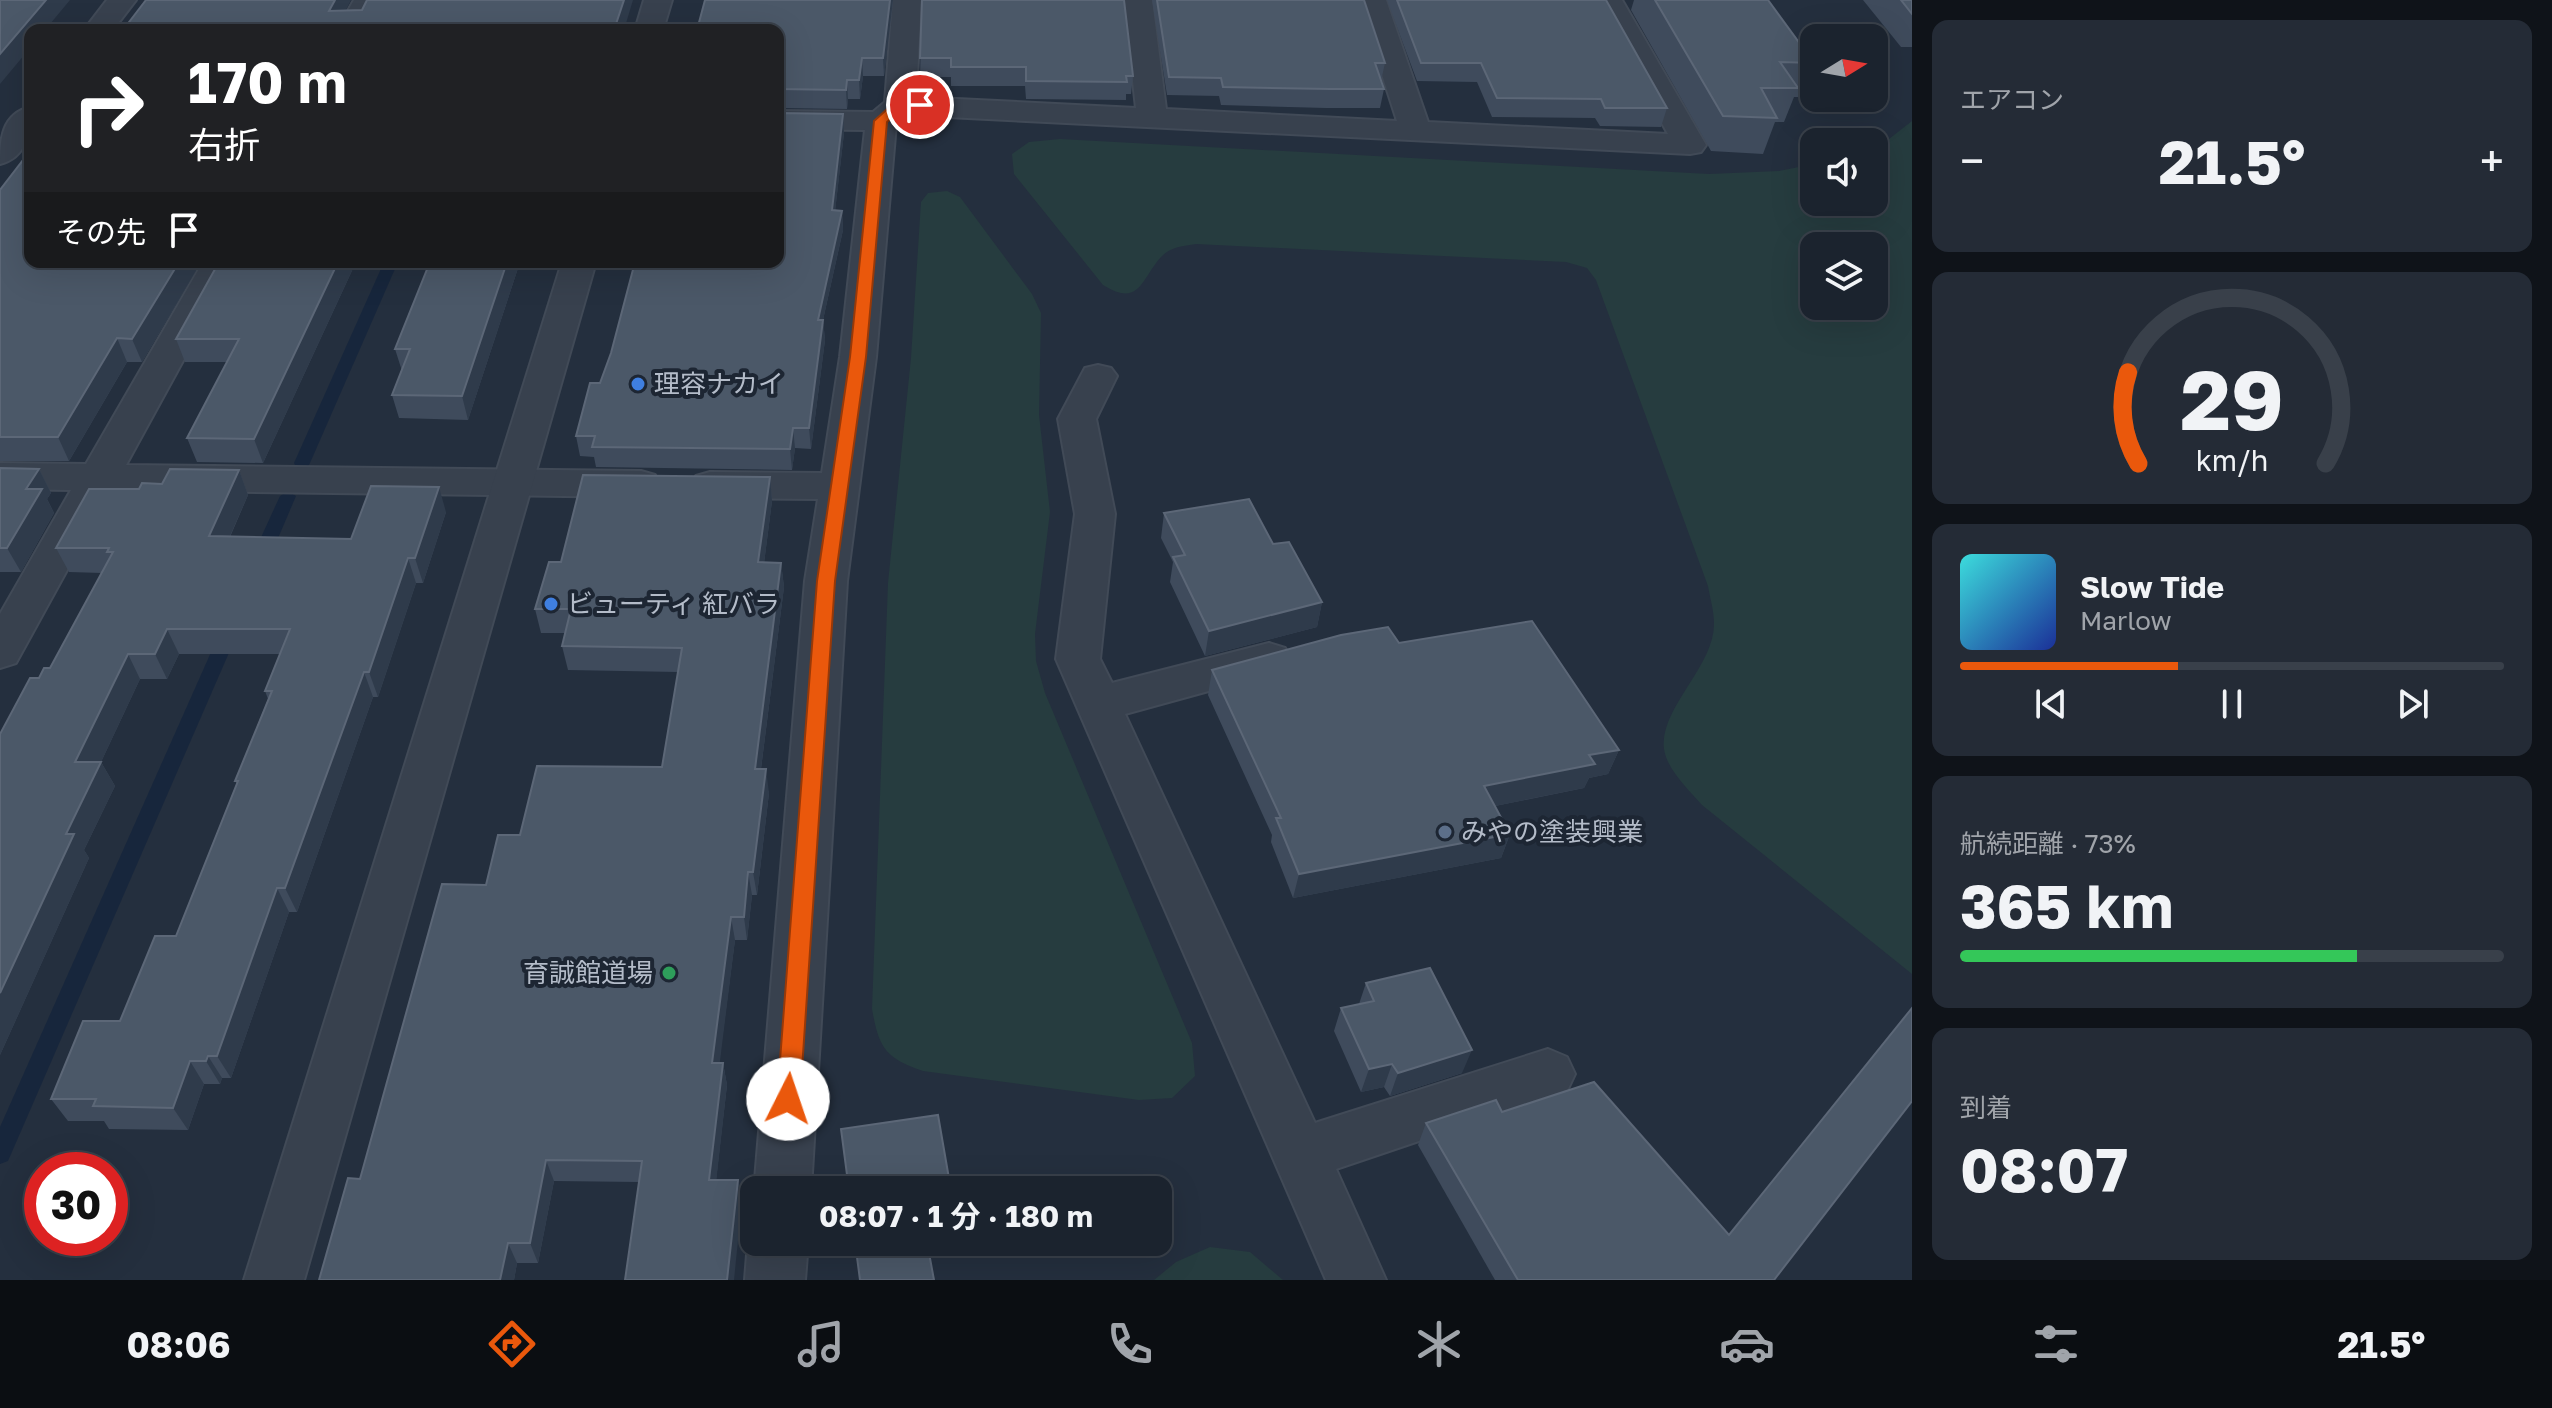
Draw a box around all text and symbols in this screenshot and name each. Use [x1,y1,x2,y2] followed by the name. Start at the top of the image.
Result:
[1800,24,1888,112] north arrow
[1800,24,1888,320] map controls
[188,48,347,115] text: 170 m
[56,56,160,160] icon: right
[886,71,954,139] pin
[898,83,942,127] icon: arrive
[1960,84,2064,115] text: エアコン
[188,123,260,166] text: 右折
[2159,125,2305,197] text: 21.5°
[1800,128,1888,216] button: sound
[1960,134,1984,187] text: −
[2480,134,2504,187] text: +
[162,208,206,252] icon: arrive
[56,214,146,250] text: その先
[1800,232,1888,320] button: layers
[2180,348,2284,448] text: 29
[654,368,784,399] place label: 理容ナカイ
[629,375,647,393] marker: 理容ナカイ
[2196,443,2268,477] text: km/h
[2080,569,2224,605] text: Slow Tide
[567,588,780,619] place label: ビューティ 紅バラ
[542,595,560,613] marker: ビューティ 紅バラ
[2080,605,2172,636] text: Marlow
[2029,682,2073,726] icon: previous
[2210,682,2254,726] icon: pause
[2391,682,2435,726] icon: next
[1461,816,1643,847] place label: みやの塗装興業
[1436,823,1454,841] marker: みやの塗装興業
[1960,828,2136,859] text: 航続距離 · 73%
[1960,869,2174,941] text: 365 km
[523,957,653,988] place label: 育誠館道場
[660,964,678,982] marker: 育誠館道場
[746,1057,830,1141] position arrow
[1960,1092,2012,1123] text: 到着
[1960,1133,2128,1205] text: 08:07
[24,1152,128,1256] speed limit sign: 30
[819,1198,1093,1234] text: 08:07 · 1 分 · 180 m
[484,1316,540,1372] icon: directions
[793,1316,849,1372] icon: music
[1102,1316,1158,1372] icon: phone
[1411,1316,1467,1372] icon: climate
[1719,1316,1775,1372] icon: car
[2028,1316,2084,1372] icon: filters
[126,1323,231,1366] text: 08:06
[2337,1323,2425,1366] text: 21.5°

